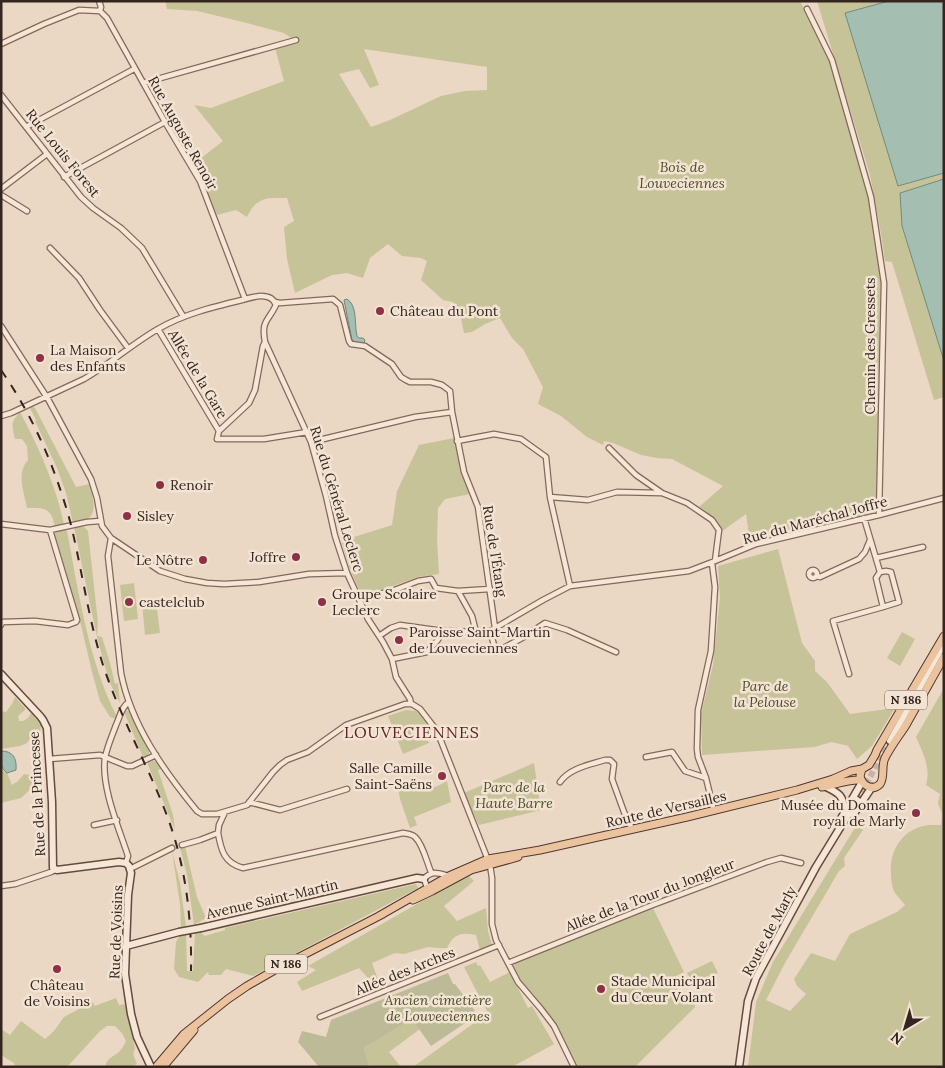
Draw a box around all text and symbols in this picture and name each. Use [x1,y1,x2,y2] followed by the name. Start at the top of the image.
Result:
[144,73,222,193] street label: Rue Auguste Renoir
[22,105,104,201] street label: Rue Louis Forest
[639,158,725,192] park label: Bois de Louveciennes
[861,277,879,415] street label: Chemin des Gressets
[390,302,499,320] place label: Château du Pont
[374,305,386,317] marker: Château du Pont
[164,325,232,422] street label: Allée de la Gare
[50,341,126,375] place label: La Maison des Enfants
[34,352,46,364] marker: La Maison des Enfants
[306,424,368,574] street label: Rue du Général Leclerc
[170,476,213,494] place label: Renoir
[154,479,166,491] marker: Renoir
[741,492,890,548] street label: Rue du Maréchal Joffre
[479,504,511,598] street label: Rue de l'Étang
[137,507,175,525] place label: Sisley
[121,510,133,522] marker: Sisley
[249,548,286,566] place label: Joffre
[136,551,193,569] place label: Le Nôtre
[290,551,302,563] marker: Joffre
[197,554,209,566] marker: Le Nôtre
[332,585,437,619] place label: Groupe Scolaire Leclerc
[139,593,205,611] place label: castelclub
[123,596,135,608] marker: castelclub
[316,596,328,608] marker: Groupe Scolaire Leclerc
[409,623,551,657] place label: Paroisse Saint-Martin de Louveciennes
[393,634,405,646] marker: Paroisse Saint-Martin de Louveciennes
[734,677,797,711] park label: Parc de la Pelouse
[885,690,927,710] road number: N 186
[344,722,480,742] district label: LOUVECIENNES
[25,731,49,857] street label: Rue de la Princesse
[349,759,432,793] place label: Salle Camille Saint-Saëns
[436,770,448,782] marker: Salle Camille Saint-Saëns
[475,778,553,812] park label: Parc de la Haute Barre
[604,786,728,832] street label: Route de Versailles
[781,796,907,830] place label: Musée du Domaine royal de Marly
[910,807,922,819] marker: Musée du Domaine royal de Marly
[562,854,737,936] street label: Allée de la Tour du Jongleur
[203,875,340,923] street label: Avenue Saint-Martin
[738,883,800,979] street label: Route de Marly
[105,885,127,979] street label: Rue de Voisins
[352,943,457,1000] street label: Allée des Arches
[265,954,307,974] road number: N 186
[51,963,63,975] marker: Château de Voisins
[611,972,716,1006] place label: Stade Municipal du Cœur Volant
[24,976,90,1010] place label: Château de Voisins
[595,983,607,995] marker: Stade Municipal du Cœur Volant
[384,991,492,1025] park label: Ancien cimetière de Louveciennes
[880,1003,930,1053] north arrow
[887,1028,907,1049] text: N

